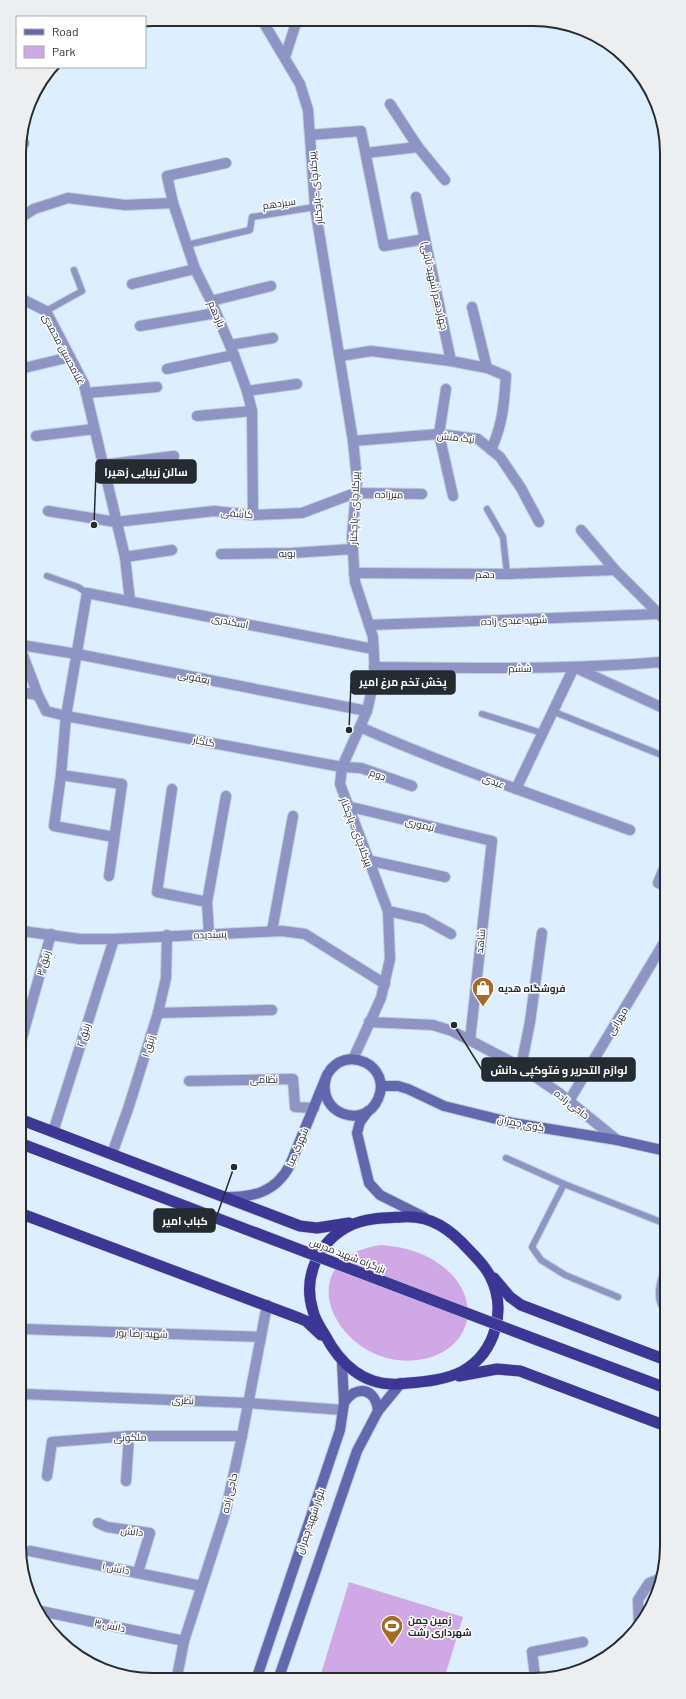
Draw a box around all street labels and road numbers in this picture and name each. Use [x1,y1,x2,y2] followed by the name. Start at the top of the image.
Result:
[305,151,326,226] street label: پیرکلاچای - پاچکنار
[262,195,297,213] street label: سیزدهم
[417,240,451,331] street label: چهاردهم (شهید ثابتی)
[204,299,228,330] street label: یازدهم
[39,311,88,387] street label: غلامحسین محمدی
[437,429,475,446] street label: نیک منش
[347,471,362,546] street label: پیرکلاچای - پاچکنار
[375,488,403,500] street label: میرزاده
[220,506,254,521] street label: کاشفی
[278,547,296,559] street label: بویه
[475,568,495,582] street label: دهم
[210,612,250,631] street label: اسکندری
[481,613,547,628] street label: شهید عبدی زاده
[508,662,532,676] street label: ششم
[177,668,212,687] street label: یعقوبی
[191,733,216,749] street label: گلکار
[367,766,388,784] street label: دوم
[481,771,507,792] street label: عبدی
[337,795,376,869] street label: پیرکلاچای - پاچکنار
[404,815,436,834] street label: تیموری
[193,927,227,942] street label: پسندیده
[473,928,487,954] street label: شاهد
[34,949,53,977] street label: زنبق ۳
[604,1005,631,1038] street label: مهرابی
[74,1022,93,1049] street label: زنبق ۲
[139,1034,158,1059] street label: زنبق ۱
[250,1073,278,1086] street label: نظامی
[552,1087,592,1122] street label: حاجی زاده
[496,1113,546,1134] street label: کوی چمران
[283,1125,312,1169] street label: شهرک صبا
[308,1235,388,1276] street label: بزرگراه شهید مدرس
[115,1326,168,1341] street label: شهید رضا پور
[172,1394,194,1407] street label: نظری
[113,1430,147,1445] street label: ملکوتی
[219,1472,240,1514] street label: حاجی زاده
[293,1487,328,1556] street label: بلوار شهید چمران
[120,1523,144,1540] street label: دانش
[101,1559,131,1578] street label: دانش ۱
[93,1616,127,1635] street label: دانش ۳

